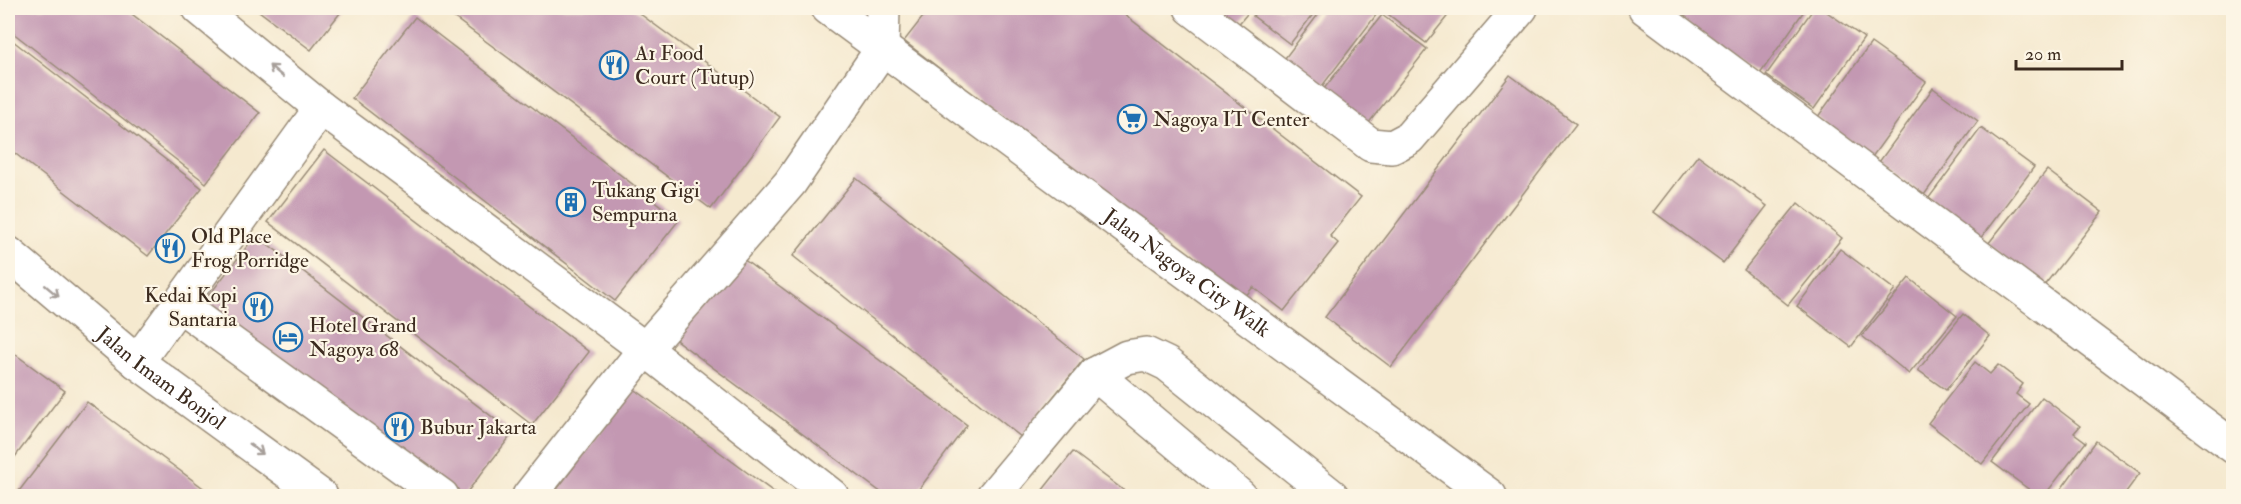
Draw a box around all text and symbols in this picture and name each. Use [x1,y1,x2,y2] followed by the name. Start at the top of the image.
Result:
[2016,33,2122,71] scale bar
[634,40,755,91] place label: A1 Food Court (Tutup)
[2025,43,2061,66] text: 20 m
[598,49,630,81] restaurant icon: A1 Food Court (Tutup)
[268,65,284,78] one-way arrow
[1116,103,1148,135] supermarket icon: Nagoya IT Center
[1153,106,1309,133] place label: Nagoya IT Center
[592,177,700,228] place label: Tukang Gigi Sempurna
[555,186,587,218] building icon: Tukang Gigi Sempurna
[1098,202,1276,343] street label: Jalan Nagoya City Walk
[191,223,309,274] place label: Old Place Frog Porridge
[154,232,186,264] restaurant icon: Old Place Frog Porridge
[144,282,237,333] place label: Kedai Kopi Santaria
[44,284,59,298] one-way arrow
[242,291,274,323] restaurant icon: Kedai Kopi Santaria
[309,312,417,363] place label: Hotel Grand Nagoya 68
[91,320,232,436] street label: Jalan Imam Bonjol
[272,321,304,353] hotel icon: Hotel Grand Nagoya 68
[383,411,415,443] restaurant icon: Bubur Jakarta
[420,414,537,441] place label: Bubur Jakarta
[248,443,264,455] one-way arrow

